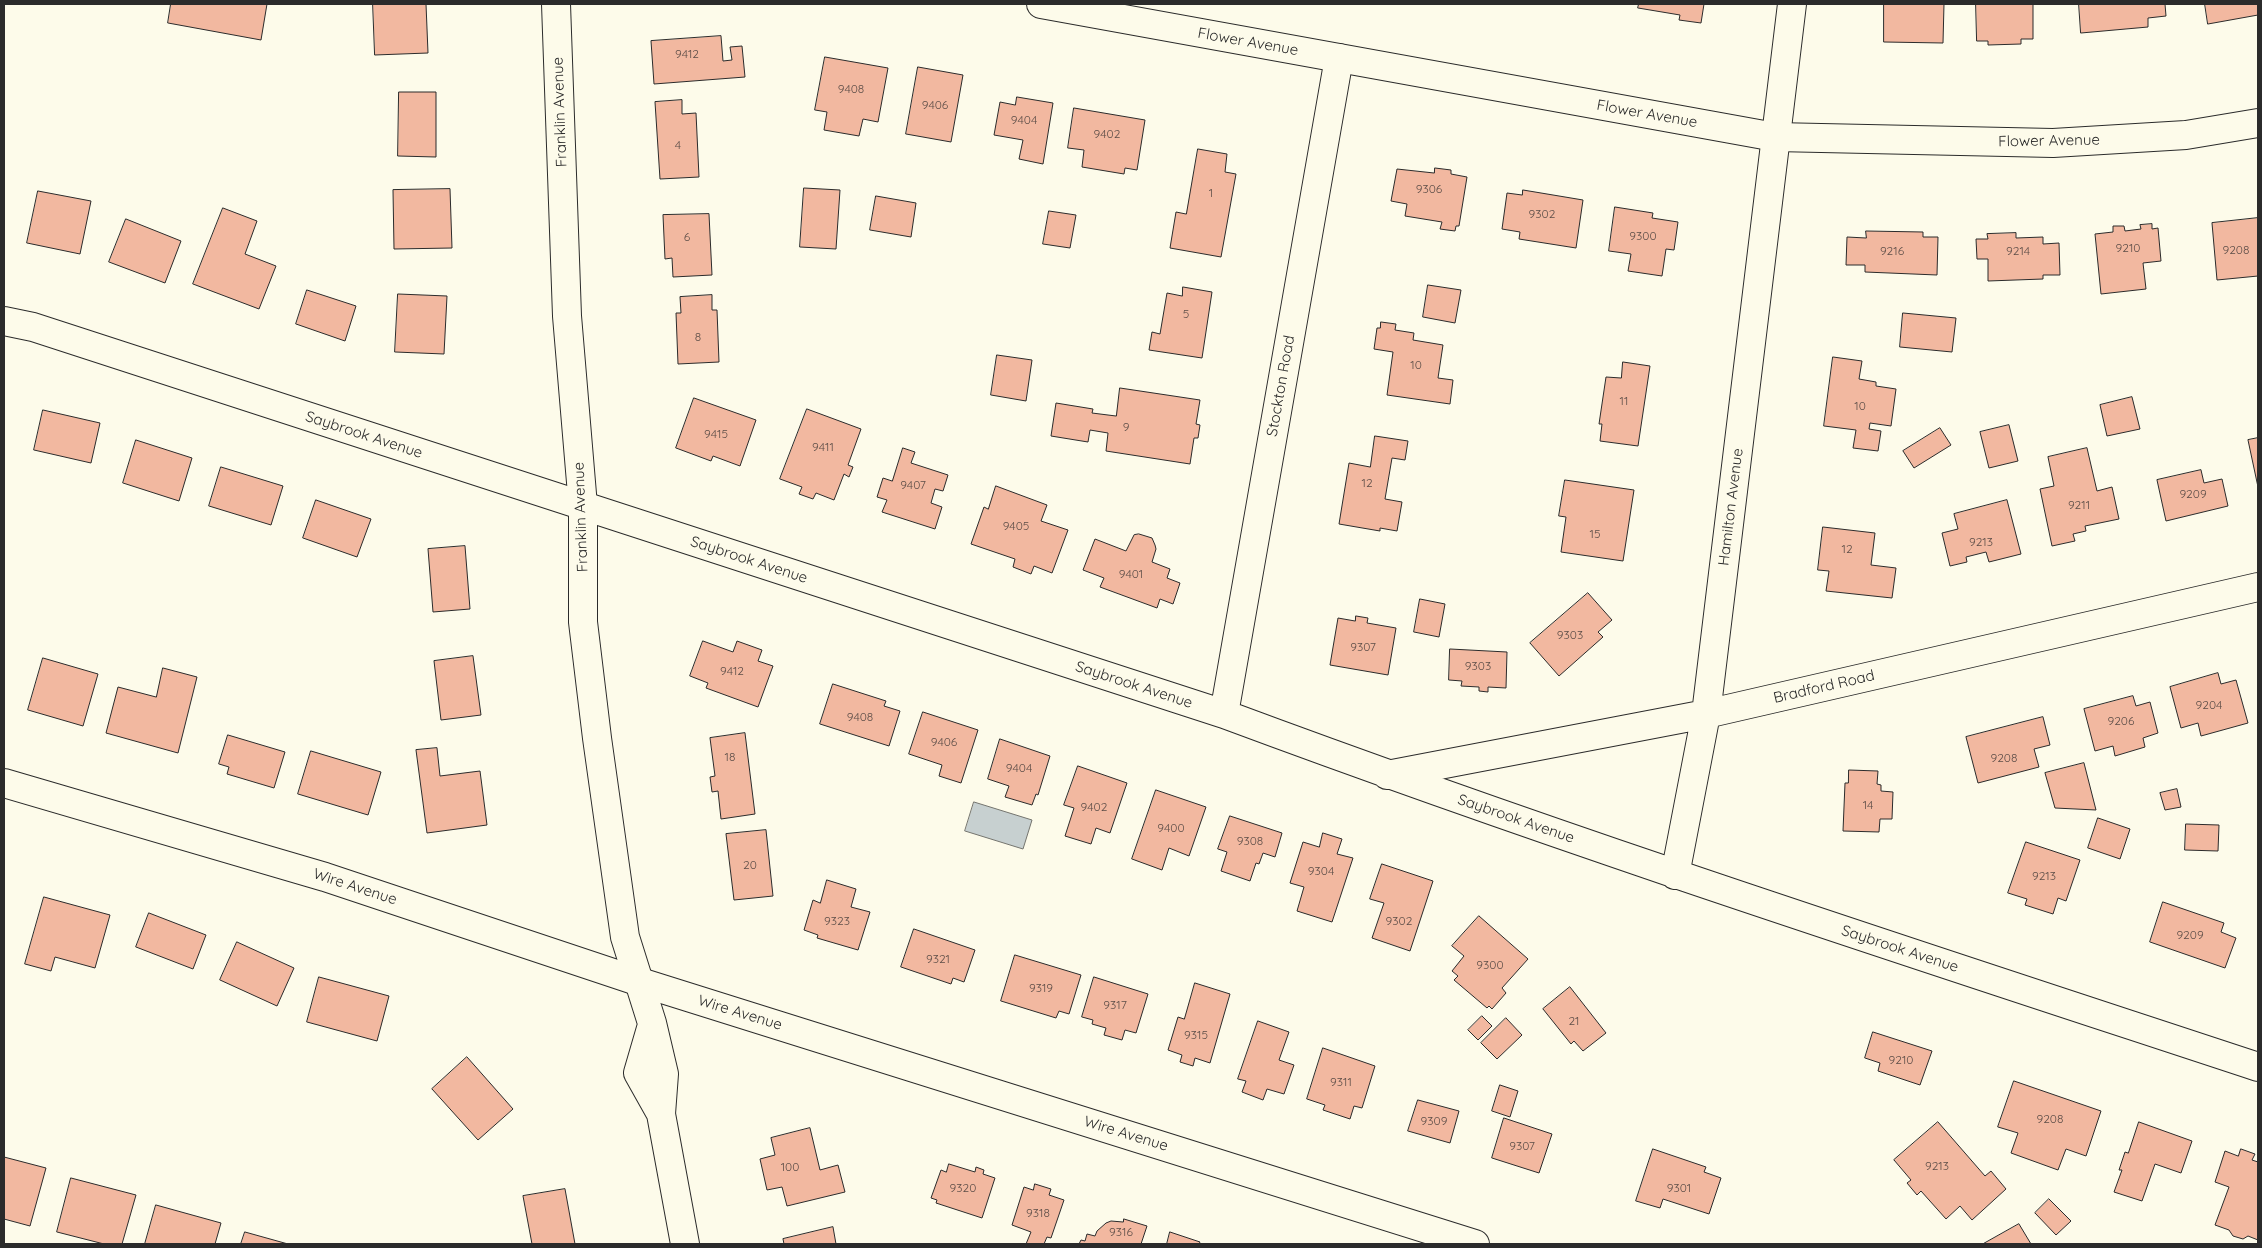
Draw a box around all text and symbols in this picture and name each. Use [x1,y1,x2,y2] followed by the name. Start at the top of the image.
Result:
[1196,24,1300,60] street label: Flower Avenue
[675,47,699,61] house number: 9412
[549,57,571,167] street label: Franklin Avenue
[838,82,864,96] house number: 9408
[1595,96,1699,132] street label: Flower Avenue
[922,98,948,112] house number: 9406
[1011,113,1037,127] house number: 9404
[1094,127,1120,141] house number: 9402
[1998,131,2100,151] street label: Flower Avenue
[675,138,681,152] house number: 4
[1416,182,1442,196] house number: 9306
[1209,186,1213,200] house number: 1
[1529,207,1555,221] house number: 9302
[1629,229,1657,243] house number: 9300
[684,230,690,244] house number: 6
[2116,241,2140,255] house number: 9210
[2223,243,2249,257] house number: 9208
[1880,244,1904,258] house number: 9216
[2006,244,2030,258] house number: 9214
[1183,307,1189,321] house number: 5
[695,330,701,344] house number: 8
[1263,334,1299,438] street label: Stockton Road
[1410,358,1422,372] house number: 10
[1620,394,1628,408] house number: 11
[1854,399,1866,413] house number: 10
[303,408,425,462] street label: Saybrook Avenue
[1123,420,1129,434] house number: 9
[704,427,728,441] house number: 9415
[812,440,834,454] house number: 9411
[1715,447,1747,567] street label: Hamilton Avenue
[570,462,592,572] street label: Franklin Avenue
[1361,476,1373,490] house number: 12
[900,478,926,492] house number: 9407
[2179,487,2207,501] house number: 9209
[2068,498,2090,512] house number: 9211
[1003,519,1029,533] house number: 9405
[1590,527,1600,541] house number: 15
[688,533,810,587] street label: Saybrook Avenue
[1969,535,1993,549] house number: 9213
[1841,542,1853,556] house number: 12
[1119,567,1143,581] house number: 9401
[1557,628,1583,642] house number: 9303
[1350,640,1376,654] house number: 9307
[1073,658,1195,712] street label: Saybrook Avenue
[1465,659,1491,673] house number: 9303
[720,664,744,678] house number: 9412
[1772,667,1876,707] street label: Bradford Road
[2196,698,2222,712] house number: 9204
[847,710,873,724] house number: 9408
[2108,714,2134,728] house number: 9206
[931,735,957,749] house number: 9406
[725,750,735,764] house number: 18
[1991,751,2017,765] house number: 9208
[1006,761,1032,775] house number: 9404
[1455,791,1577,847] street label: Saybrook Avenue
[1863,798,1873,812] house number: 14
[1081,800,1107,814] house number: 9402
[1157,821,1185,835] house number: 9400
[1237,834,1263,848] house number: 9308
[743,858,757,872] house number: 20
[1308,864,1334,878] house number: 9304
[311,865,399,909] street label: Wire Avenue
[2032,869,2056,883] house number: 9213
[824,914,850,928] house number: 9323
[1386,914,1412,928] house number: 9302
[1839,922,1961,976] street label: Saybrook Avenue
[2176,928,2204,942] house number: 9209
[926,952,950,966] house number: 9321
[1476,958,1504,972] house number: 9300
[1029,981,1053,995] house number: 9319
[696,992,784,1034] street label: Wire Avenue
[1103,998,1127,1012] house number: 9317
[1568,1014,1580,1028] house number: 21
[1184,1028,1208,1042] house number: 9315
[1889,1053,1913,1067] house number: 9210
[1330,1075,1352,1089] house number: 9311
[2037,1112,2063,1126] house number: 9208
[1082,1113,1170,1155] street label: Wire Avenue
[1421,1114,1447,1128] house number: 9309
[1509,1139,1535,1153] house number: 9307
[1925,1159,1949,1173] house number: 9213
[781,1160,799,1174] house number: 100
[950,1181,976,1195] house number: 9320
[1667,1181,1691,1195] house number: 9301
[1026,1206,1050,1220] house number: 9318
[1109,1225,1133,1239] house number: 9316

